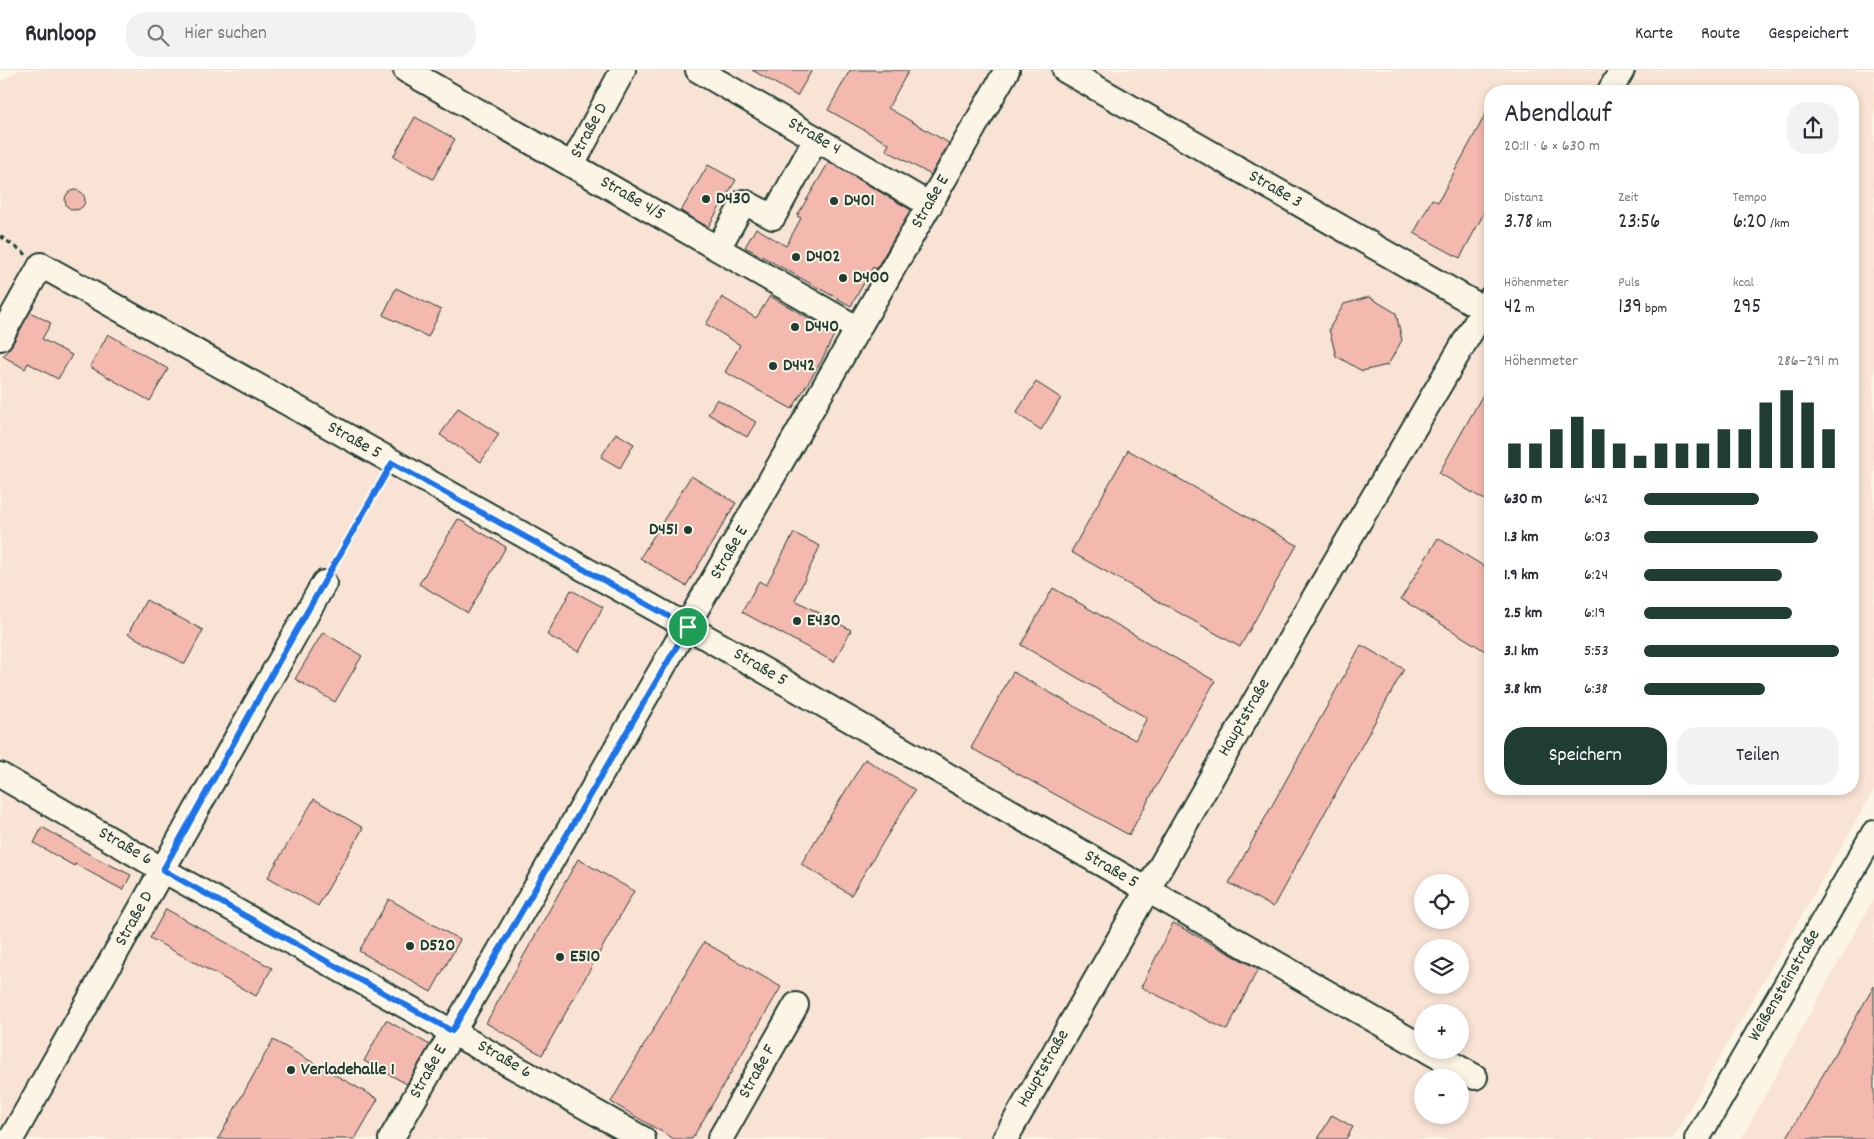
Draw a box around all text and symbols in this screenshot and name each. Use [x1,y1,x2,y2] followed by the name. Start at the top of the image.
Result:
[126,12,476,57] search box
[25,18,96,52] text: Runloop
[144,21,172,49] icon: search
[184,21,267,48] text: Hier suchen
[1635,22,1673,47] text: Karte
[1701,22,1740,47] text: Route
[1768,22,1849,47] text: Gespeichert
[1504,96,1612,136] text: Abendlauf
[565,99,615,163] street label: Straße D
[1787,102,1839,154] button: share
[783,112,845,162] street label: Straße 4
[1504,135,1600,158] text: 20:11 · 6 × 630 m
[1244,165,1306,215] street label: Straße 3
[595,170,669,228] street label: Straße 4/5
[906,170,956,234] street label: Straße E
[716,187,751,212] place label: D430
[1504,188,1543,208] text: Distanz
[1618,188,1638,208] text: Zeit
[1733,188,1767,208] text: Tempo
[844,189,875,214] place label: D401
[700,193,712,205] marker: D430
[828,195,840,207] marker: D401
[1504,208,1533,238] text: 3.78
[1618,208,1660,238] text: 23:56
[1733,208,1767,238] text: 6:20
[1533,214,1552,234] text: km
[1767,214,1790,234] text: /km
[806,245,840,270] place label: D402
[790,251,802,263] marker: D402
[853,266,889,291] place label: D400
[837,272,849,284] marker: D400
[1504,273,1569,293] text: Höhenmeter
[1618,273,1640,293] text: Puls
[1733,273,1754,293] text: kcal
[1504,293,1522,323] text: 42
[1618,293,1642,323] text: 139
[1733,293,1761,323] text: 295
[1522,299,1535,319] text: m
[1642,299,1667,319] text: bpm
[805,315,839,340] place label: D440
[789,321,801,333] marker: D440
[1504,350,1578,373] text: Höhenmeter
[1777,350,1839,373] text: 286–291 m
[783,354,815,379] place label: D442
[767,360,779,372] marker: D442
[322,416,386,466] street label: Straße 5
[1504,488,1542,511] text: 630 m
[1584,488,1608,511] text: 6:42
[649,518,678,543] place label: D451
[705,521,755,585] street label: Straße E
[682,524,694,536] marker: D451
[1504,526,1538,549] text: 1.3 km
[1584,526,1610,549] text: 6:03
[1504,564,1539,587] text: 1.9 km
[1584,564,1608,587] text: 6:24
[1504,602,1542,625] text: 2.5 km
[1584,602,1605,625] text: 6:19
[667,606,709,648] pin
[807,609,840,634] place label: E430
[674,613,702,641] icon: arrive
[791,615,803,627] marker: E430
[1504,640,1538,663] text: 3.1 km
[1584,640,1609,663] text: 5:53
[728,643,792,693] street label: Straße 5
[1213,674,1277,762] street label: Hauptstraße
[1504,678,1541,701] text: 3.8 km
[1584,678,1608,701] text: 6:38
[1504,727,1667,785] button: Speichern
[1677,727,1839,785] button: Teilen
[93,821,157,873] street label: Straße 6
[1079,845,1143,895] street label: Straße 5
[1414,874,1469,1124] map controls
[1414,874,1469,929] button: locate
[110,887,160,951] street label: Straße D
[1743,925,1827,1047] street label: Weißensteinstraße
[420,934,455,959] place label: D520
[1414,939,1469,994] button: layers
[404,940,416,952] marker: D520
[570,945,600,970] place label: E510
[554,951,566,963] marker: E510
[1414,1004,1469,1059] button: +
[1012,1025,1076,1113] street label: Hauptstraße
[472,1034,536,1086] street label: Straße 6
[404,1040,454,1104] street label: Straße E
[733,1040,783,1104] street label: Straße F
[301,1058,395,1083] place label: Verladehalle 1
[285,1064,297,1076] marker: Verladehalle 1
[1414,1069,1469,1124] button: −

